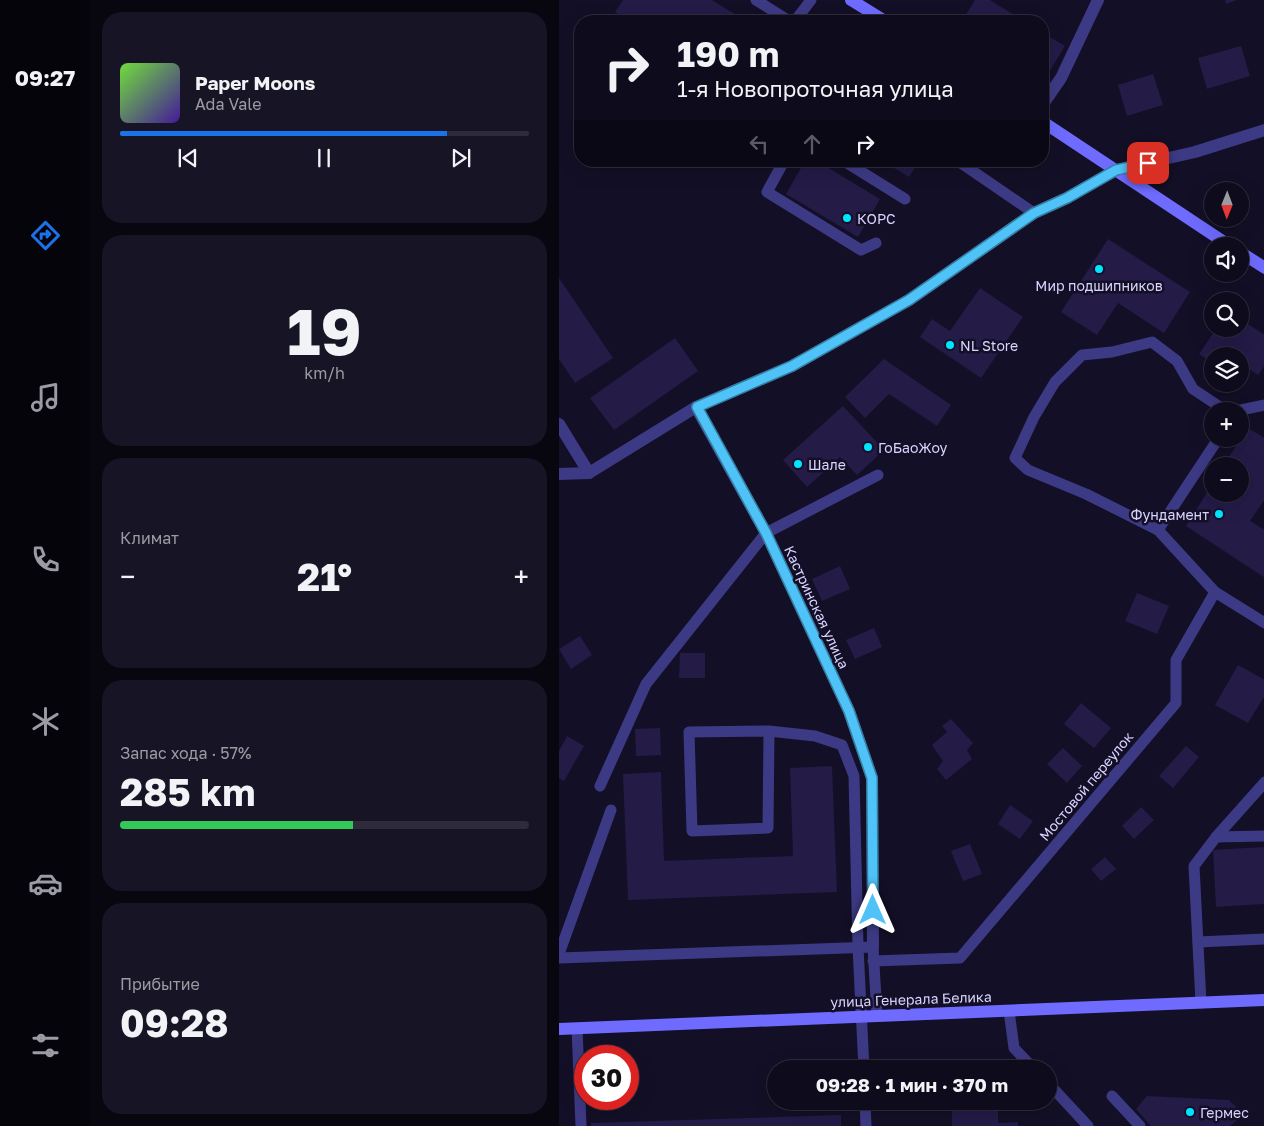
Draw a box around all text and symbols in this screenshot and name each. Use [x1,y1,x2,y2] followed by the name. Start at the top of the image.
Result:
[677,33,779,75] text: 190 m
[594,35,659,100] icon: right
[15,64,75,91] text: 09:27
[195,71,315,94] text: Paper Moons
[677,75,954,102] text: 1-я Новопроточная улица
[195,94,261,114] text: Ada Vale
[745,130,773,158] icon: left
[798,130,826,158] icon: ahead
[851,130,879,158] icon: right
[1127,142,1169,184] pin
[174,144,202,172] icon: previous
[310,144,338,172] icon: pause
[447,144,475,172] icon: next
[1134,149,1162,177] icon: arrive
[1204,182,1249,228] north arrow
[1204,182,1249,502] map controls
[857,210,896,227] place label: КОРС
[841,212,853,224] marker: КОРС
[28,218,63,253] icon: directions
[1204,237,1249,282] button: sound
[1093,263,1105,275] marker: Мир подшипников
[1035,277,1163,294] place label: Мир подшипников
[287,291,362,369] text: 19
[1204,292,1249,337] button: search
[960,337,1018,354] place label: NL Store
[944,339,956,351] marker: NL Store
[1204,347,1249,392] button: layers
[304,363,345,383] text: km/h
[28,380,63,415] icon: music
[1204,402,1249,447] button: +
[878,439,948,456] place label: ГоБаоЖоу
[862,441,874,453] marker: ГоБаоЖоу
[808,456,846,473] place label: Шале
[1204,457,1249,502] button: −
[792,458,804,470] marker: Шале
[1130,506,1209,523] place label: Фундамент
[1213,508,1225,520] marker: Фундамент
[120,528,179,548] text: Климат
[28,542,63,577] icon: phone
[781,543,853,671] street label: Кастринская улица
[297,554,352,599] text: 21°
[120,560,135,593] text: −
[514,560,529,593] text: +
[28,704,63,739] icon: climate
[1036,728,1136,844] street label: Мостовой переулок
[120,743,251,763] text: Запас хода · 57%
[120,769,255,814] text: 285 km
[28,866,63,901] icon: car
[846,883,898,935] position arrow
[120,974,200,994] text: Прибытие
[830,988,992,1010] street label: улица Генерала Белика
[120,1000,229,1045] text: 09:28
[28,1028,63,1063] icon: filters
[574,1045,639,1110] speed limit sign: 30
[816,1073,1008,1096] text: 09:28 · 1 мин · 370 m
[1200,1104,1249,1121] place label: Гермес
[1184,1106,1196,1118] marker: Гермес

